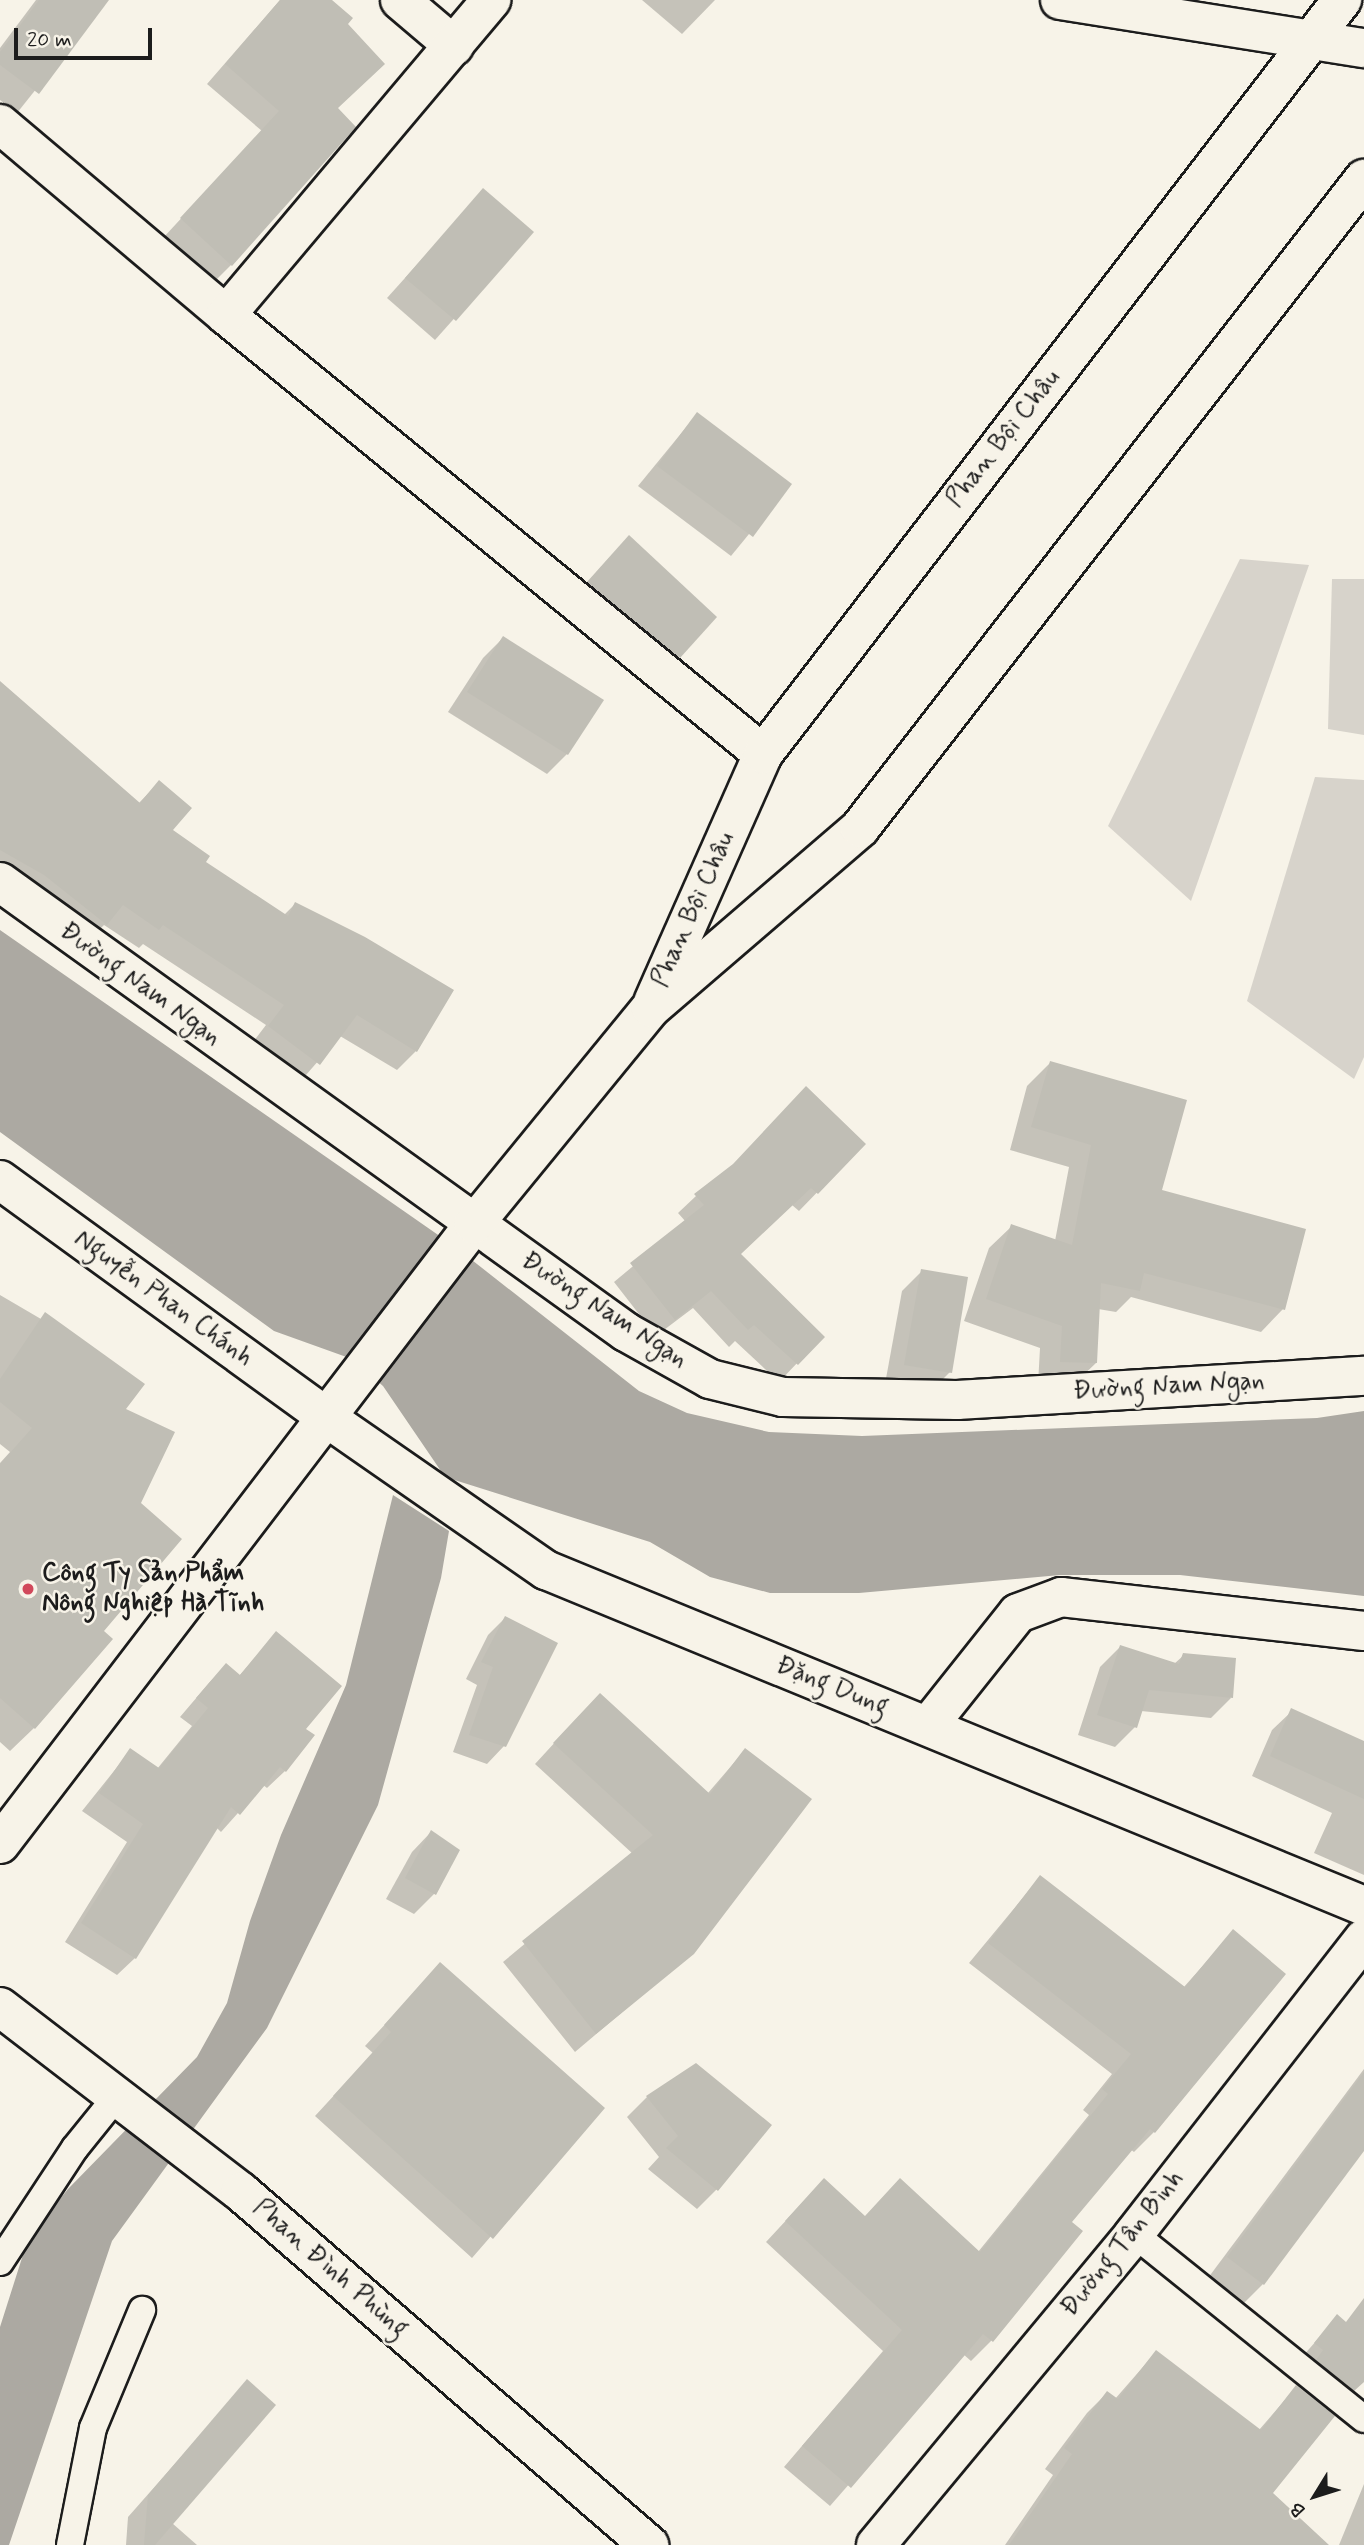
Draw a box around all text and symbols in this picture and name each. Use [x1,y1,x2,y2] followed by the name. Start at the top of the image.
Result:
[18,14,156,58] scale bar
[27,26,72,54] text: 20 m
[940,364,1068,514] street label: Phan Bội Châu
[646,827,742,993] street label: Phan Bội Châu
[52,915,228,1055] street label: Đường Nam Ngạn
[62,1220,264,1378] street label: Nguyễn Phan Chánh
[514,1245,694,1377] street label: Đường Nam Ngạn
[1071,1366,1267,1408] street label: Đường Nam Ngạn
[42,1558,267,1620] place label: Công Ty Sản Phẩm Nông Nghiệp Hà Tĩnh
[20,1581,36,1597] marker: Công Ty Sản Phẩm Nông Nghiệp Hà Tĩnh
[771,1650,893,1724] street label: Đặng Dung
[1055,2166,1191,2322] street label: Đường Tân Bình
[246,2193,414,2345] street label: Phan Đình Phùng
[1280,2461,1350,2531] north arrow
[1285,2497,1312,2522] text: B

